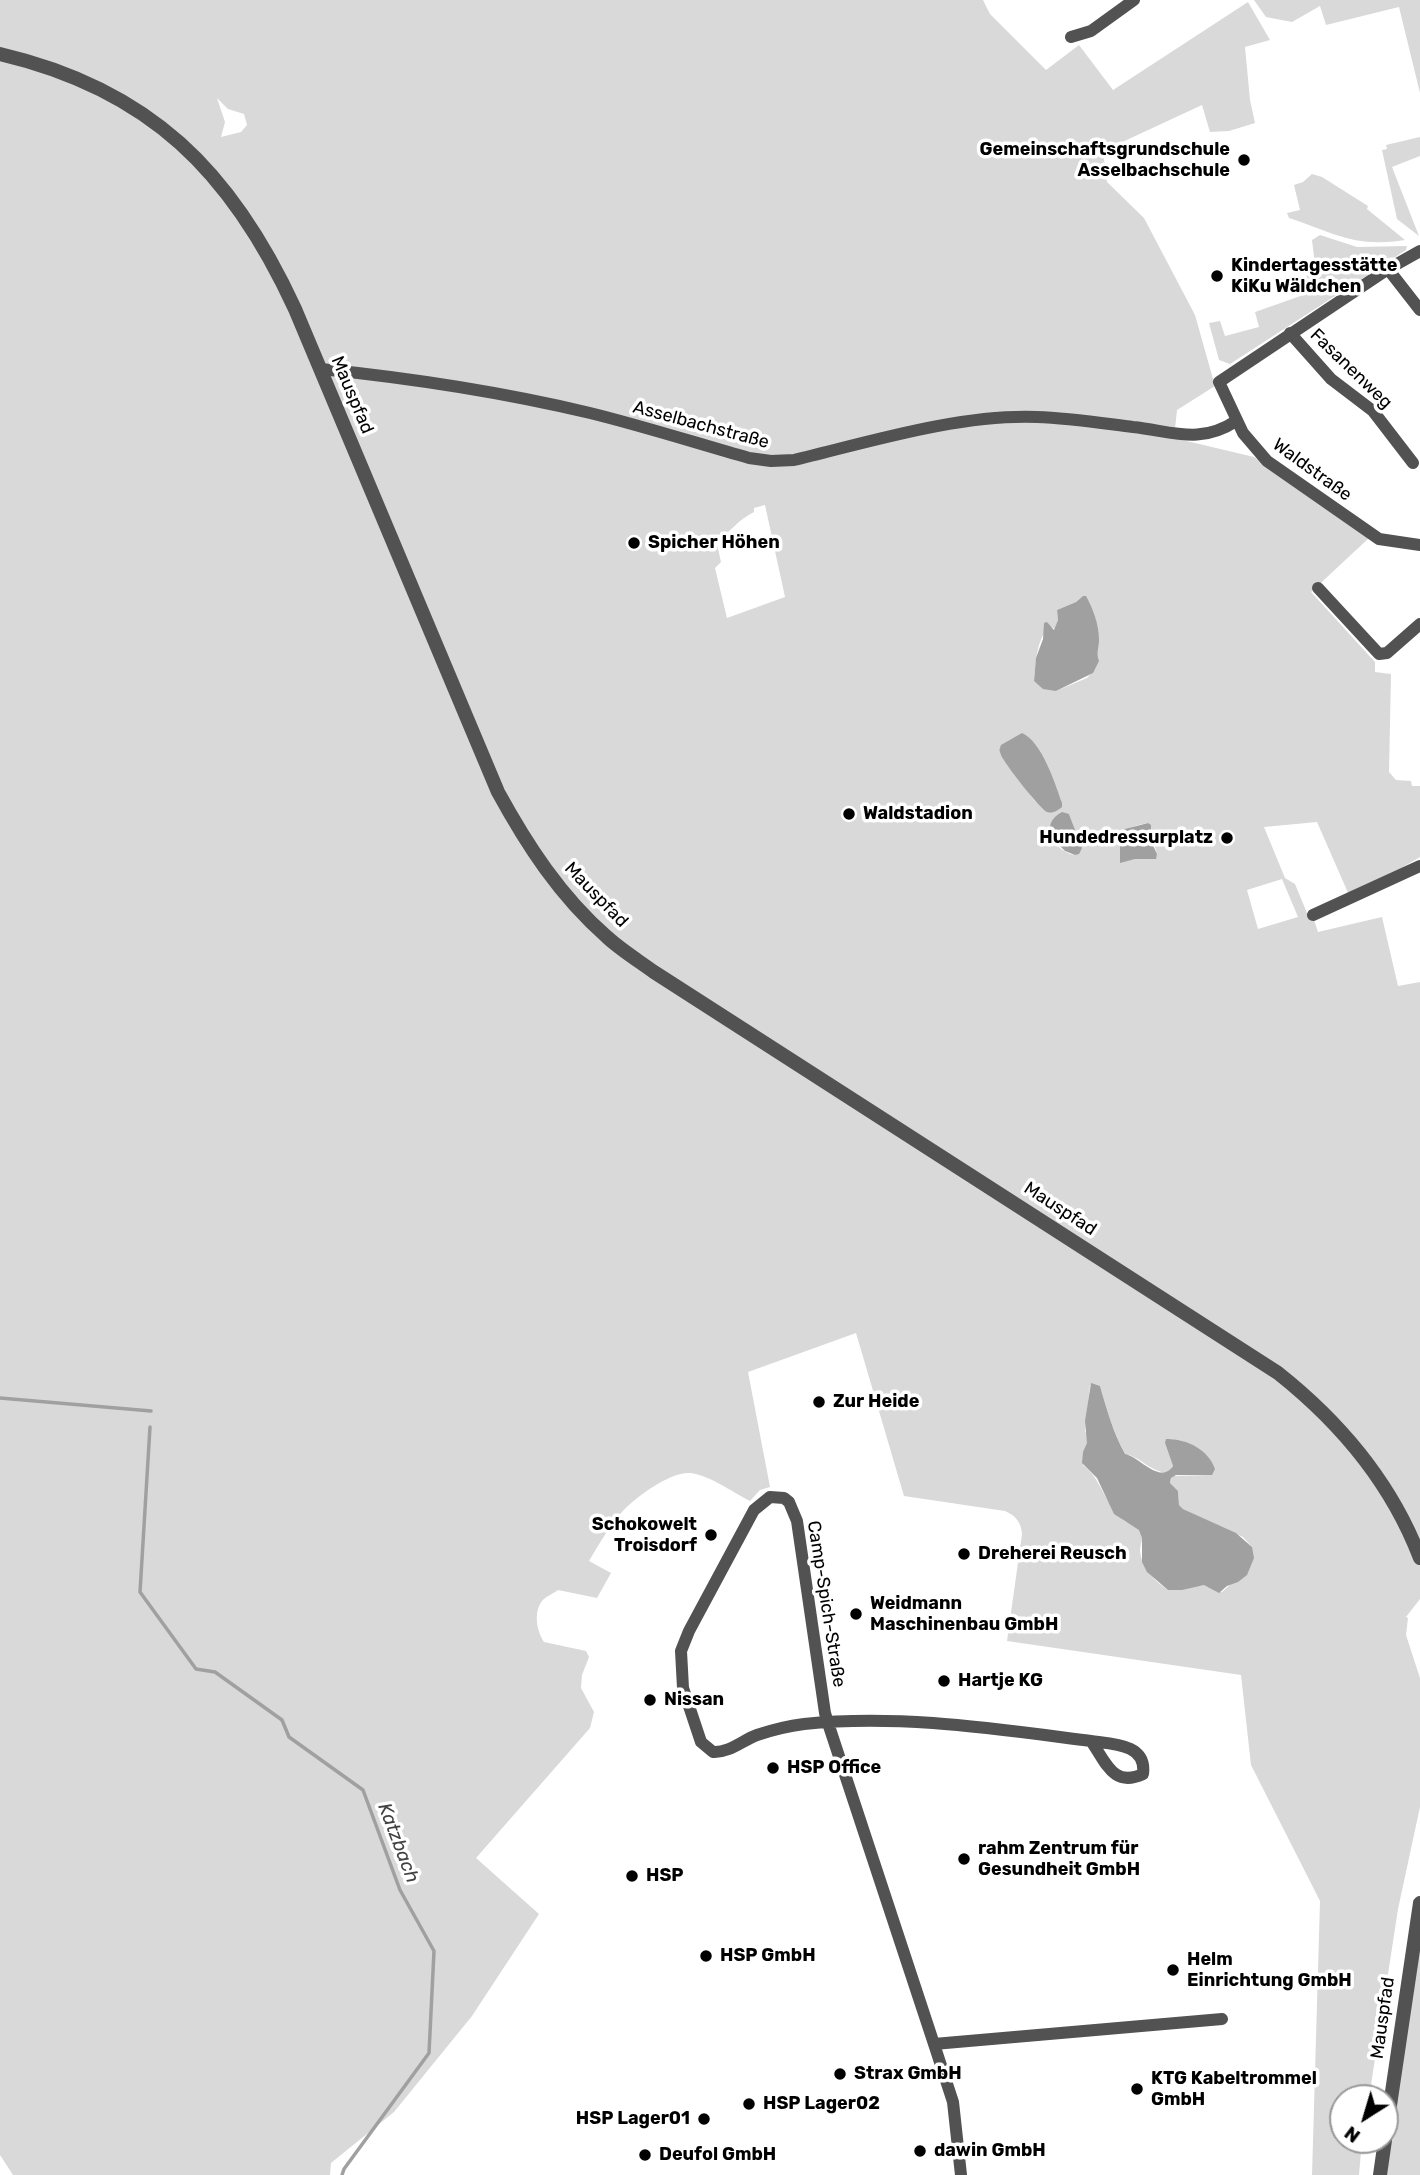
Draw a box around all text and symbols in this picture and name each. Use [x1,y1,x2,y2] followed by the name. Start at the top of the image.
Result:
[980,139,1230,182] place label: Gemeinschaftsgrundschule Asselbachschule
[1236,152,1252,168] marker: Gemeinschaftsgrundschule Asselbachschule
[1231,255,1397,298] place label: Kindertagesstätte KiKu Wäldchen
[1209,268,1225,284] marker: Kindertagesstätte KiKu Wäldchen
[1305,324,1397,414] street label: Fasanenweg
[326,353,378,437] street label: Mauspfad
[631,396,771,454] street label: Asselbachstraße
[1268,434,1356,506] street label: Waldstraße
[648,532,780,554] place label: Spicher Höhen
[626,535,642,551] marker: Spicher Höhen
[863,803,973,825] place label: Waldstadion
[841,806,857,822] marker: Waldstadion
[1039,827,1213,849] place label: Hundedressurplatz
[1219,830,1235,846] marker: Hundedressurplatz
[560,858,632,932] street label: Mauspfad
[1020,1178,1100,1240] street label: Mauspfad
[833,1391,919,1413] place label: Zur Heide
[811,1394,827,1410] marker: Zur Heide
[592,1514,697,1556] place label: Schokowelt Troisdorf
[802,1519,850,1689] street label: Camp-Spich-Straße
[703,1527,719,1543] marker: Schokowelt Troisdorf
[978,1543,1127,1565] place label: Dreherei Reusch
[956,1546,972,1562] marker: Dreherei Reusch
[870,1593,1058,1636] place label: Weidmann Maschinenbau GmbH
[848,1606,864,1622] marker: Weidmann Maschinenbau GmbH
[958,1670,1043,1692] place label: Hartje KG
[936,1673,952,1689] marker: Hartje KG
[664,1689,724,1711] place label: Nissan
[642,1692,658,1708] marker: Nissan
[787,1757,881,1779] place label: HSP Office
[765,1760,781,1776] marker: HSP Office
[372,1800,424,1886] water label: Katzbach
[978,1838,1140,1881] place label: rahm Zentrum für Gesundheit GmbH
[956,1851,972,1867] marker: rahm Zentrum für Gesundheit GmbH
[646,1865,684,1887] place label: HSP
[624,1868,640,1884] marker: HSP
[720,1945,816,1967] place label: HSP GmbH
[698,1948,714,1964] marker: HSP GmbH
[1187,1949,1352,1992] place label: Helm Einrichtung GmbH
[1165,1962,1181,1978] marker: Helm Einrichtung GmbH
[1367,1976,1399,2060] street label: Mauspfad
[854,2063,962,2085] place label: Strax GmbH
[832,2066,848,2082] marker: Strax GmbH
[1151,2068,1317,2110] place label: KTG Kabeltrommel GmbH
[1129,2081,1145,2097] marker: KTG Kabeltrommel GmbH
[1329,2084,1399,2154] north arrow
[763,2093,880,2115] place label: HSP Lager02
[741,2096,757,2112] marker: HSP Lager02
[576,2108,690,2130] place label: HSP Lager01
[696,2111,712,2127] marker: HSP Lager01
[1340,2121,1365,2148] text: N
[934,2140,1046,2162] place label: dawin GmbH
[912,2143,928,2159] marker: dawin GmbH
[659,2144,776,2166] place label: Deufol GmbH
[637,2147,653,2163] marker: Deufol GmbH

